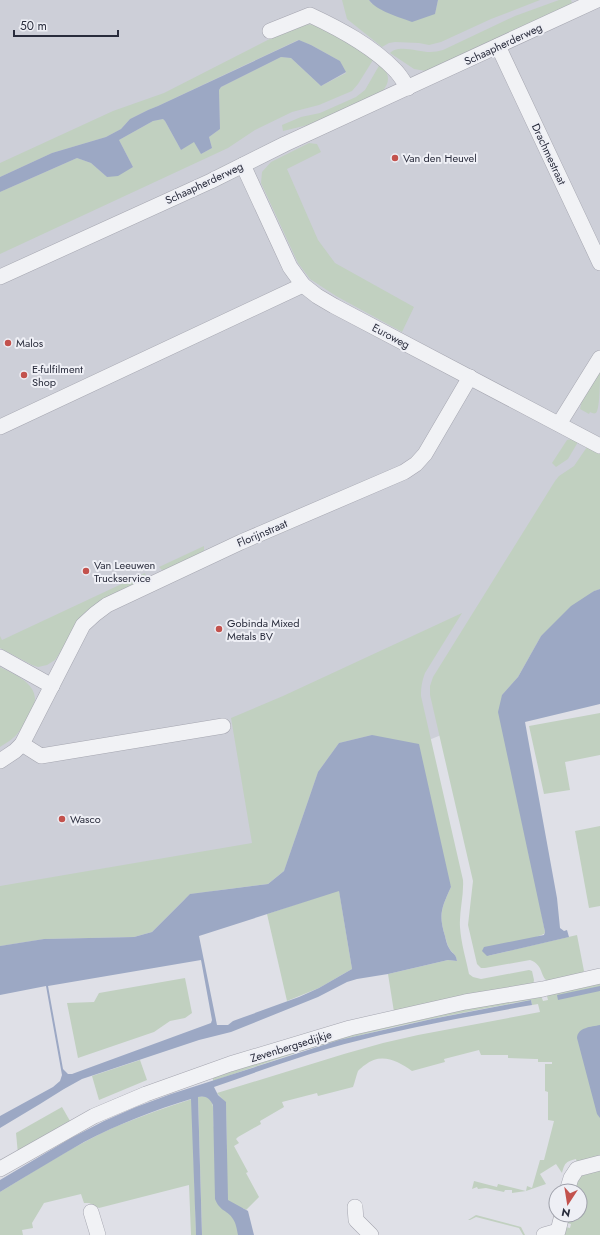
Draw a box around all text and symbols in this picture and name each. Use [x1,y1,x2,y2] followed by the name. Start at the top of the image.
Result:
[14,12,118,38] scale bar
[20,17,47,35] text: 50 m
[461,19,545,69] street label: Schaapherderweg
[528,121,570,188] street label: Drachmestraat
[403,150,477,166] place label: Van den Heuvel
[390,153,400,163] marker: Van den Heuvel
[162,158,246,208] street label: Schaapherderweg
[369,319,413,353] street label: Euroweg
[16,335,44,351] place label: Malos
[3,338,13,348] marker: Malos
[32,361,83,390] place label: E-fulfilment Shop
[19,370,29,380] marker: E-fulfilment Shop
[234,515,290,551] street label: Florijnstraat
[94,557,155,586] place label: Van Leeuwen Truckservice
[81,566,91,576] marker: Van Leeuwen Truckservice
[227,615,299,644] place label: Gobinda Mixed Metals BV
[214,624,224,634] marker: Gobinda Mixed Metals BV
[70,811,101,827] place label: Wasco
[57,814,67,824] marker: Wasco
[248,1026,334,1066] street label: Zevenbergsedijkje
[548,1183,588,1223] north arrow
[560,1204,572,1222] text: N

